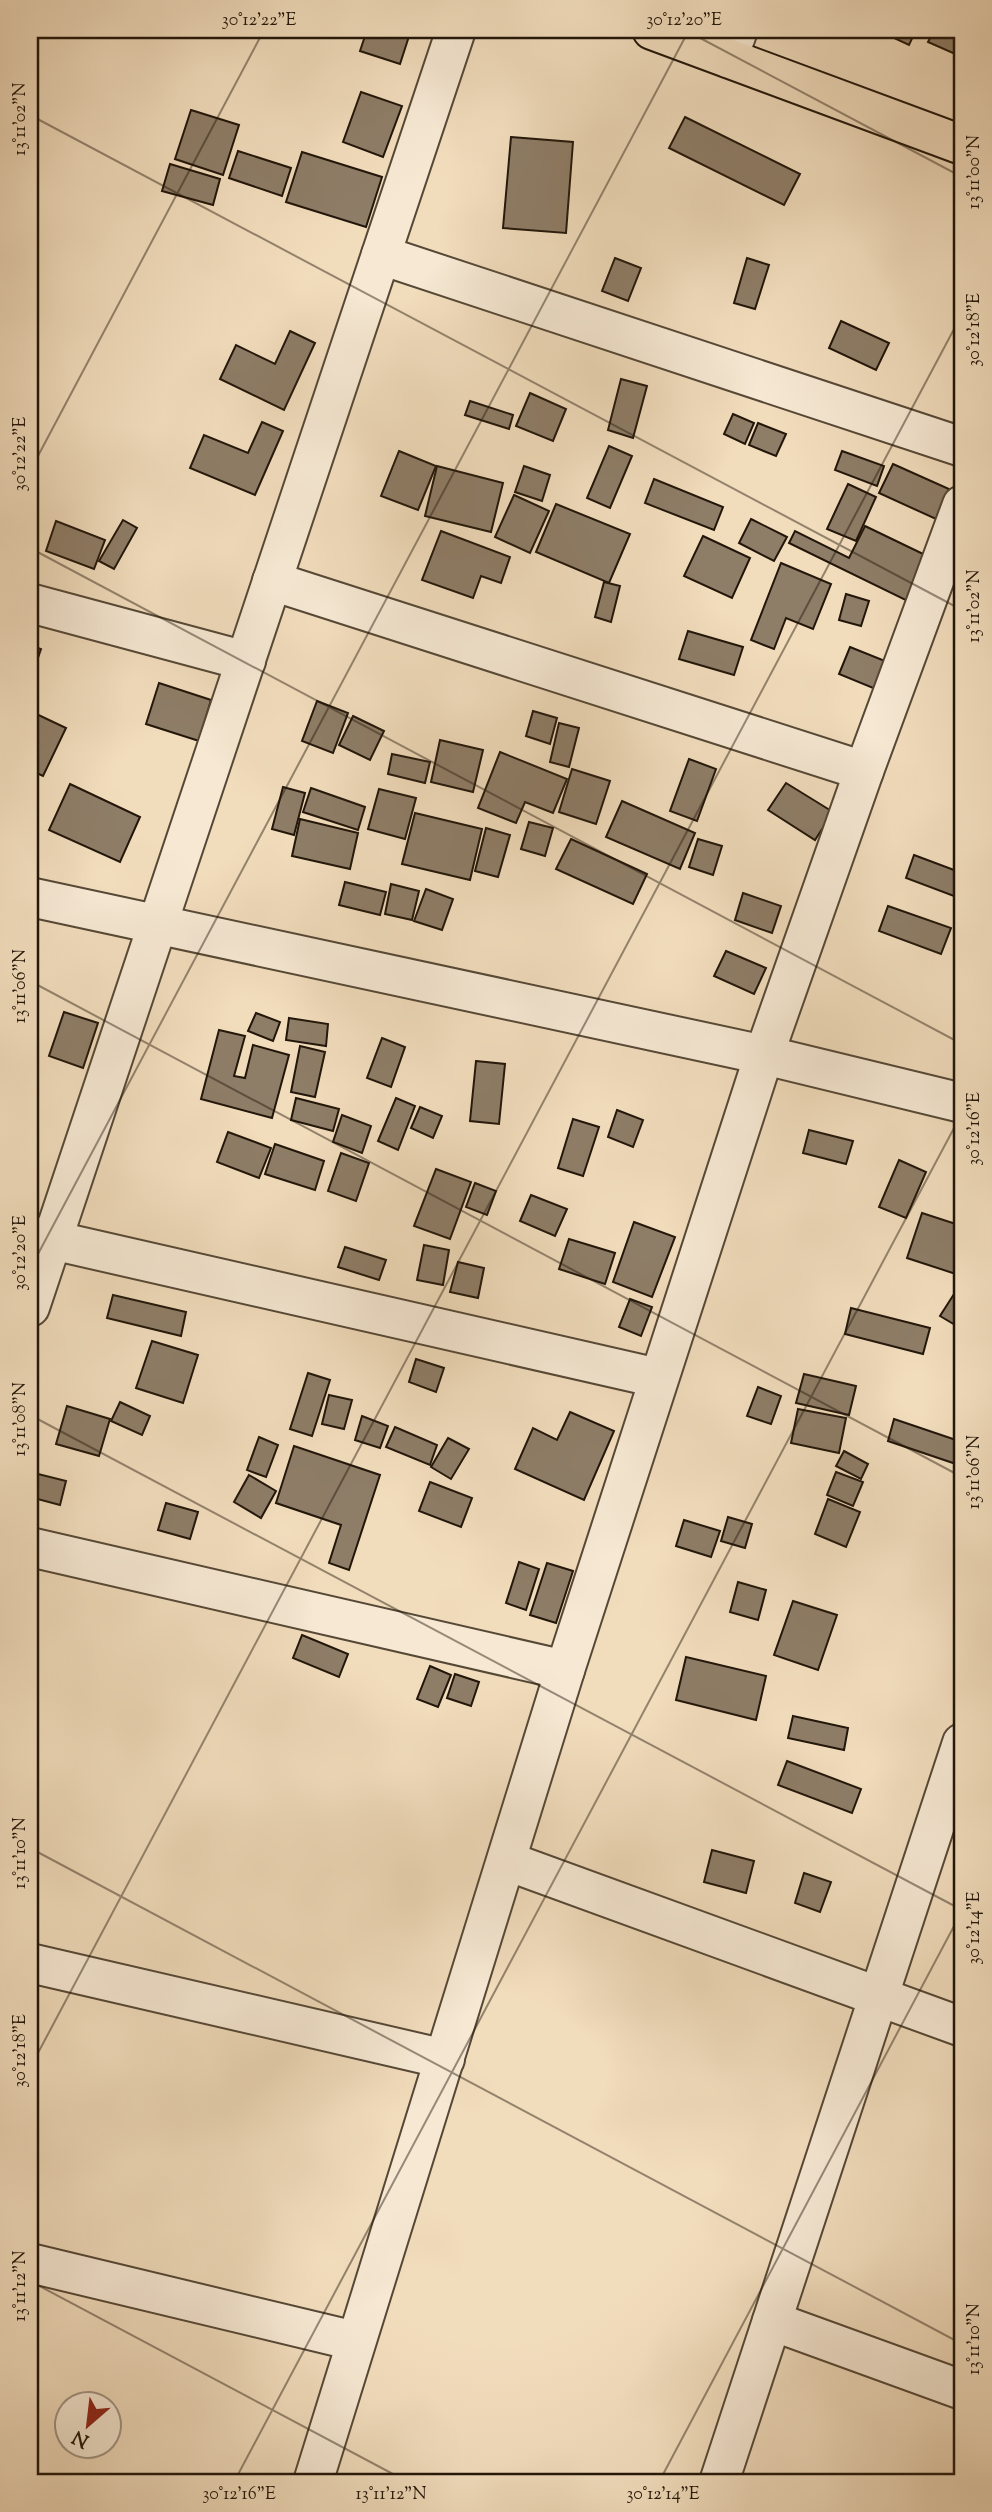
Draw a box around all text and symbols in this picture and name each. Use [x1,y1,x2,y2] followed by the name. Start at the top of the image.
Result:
[222,8,297,34] text: 30°12'22"E
[646,8,722,34] text: 30°12'20"E
[8,82,34,156] text: 13°11'02"N
[962,135,988,209] text: 13°11'00"N
[962,293,988,367] text: 30°12'18"E
[8,416,34,491] text: 30°12'22"E
[962,569,988,643] text: 13°11'02"N
[8,949,34,1023] text: 13°11'06"N
[962,1092,988,1166] text: 30°12'16"E
[8,1215,34,1291] text: 30°12'20"E
[8,1382,34,1456] text: 13°11'08"N
[962,1435,988,1509] text: 13°11'06"N
[8,1817,34,1889] text: 13°11'10"N
[962,1891,988,1965] text: 30°12'14"E
[8,2014,34,2088] text: 30°12'18"E
[8,2250,34,2322] text: 13°11'12"N
[962,2303,988,2375] text: 13°11'10"N
[52,2390,122,2460] north arrow
[68,2422,94,2453] text: N
[202,2482,276,2508] text: 30°12'16"E
[355,2482,427,2508] text: 13°11'12"N
[626,2482,700,2508] text: 30°12'14"E

